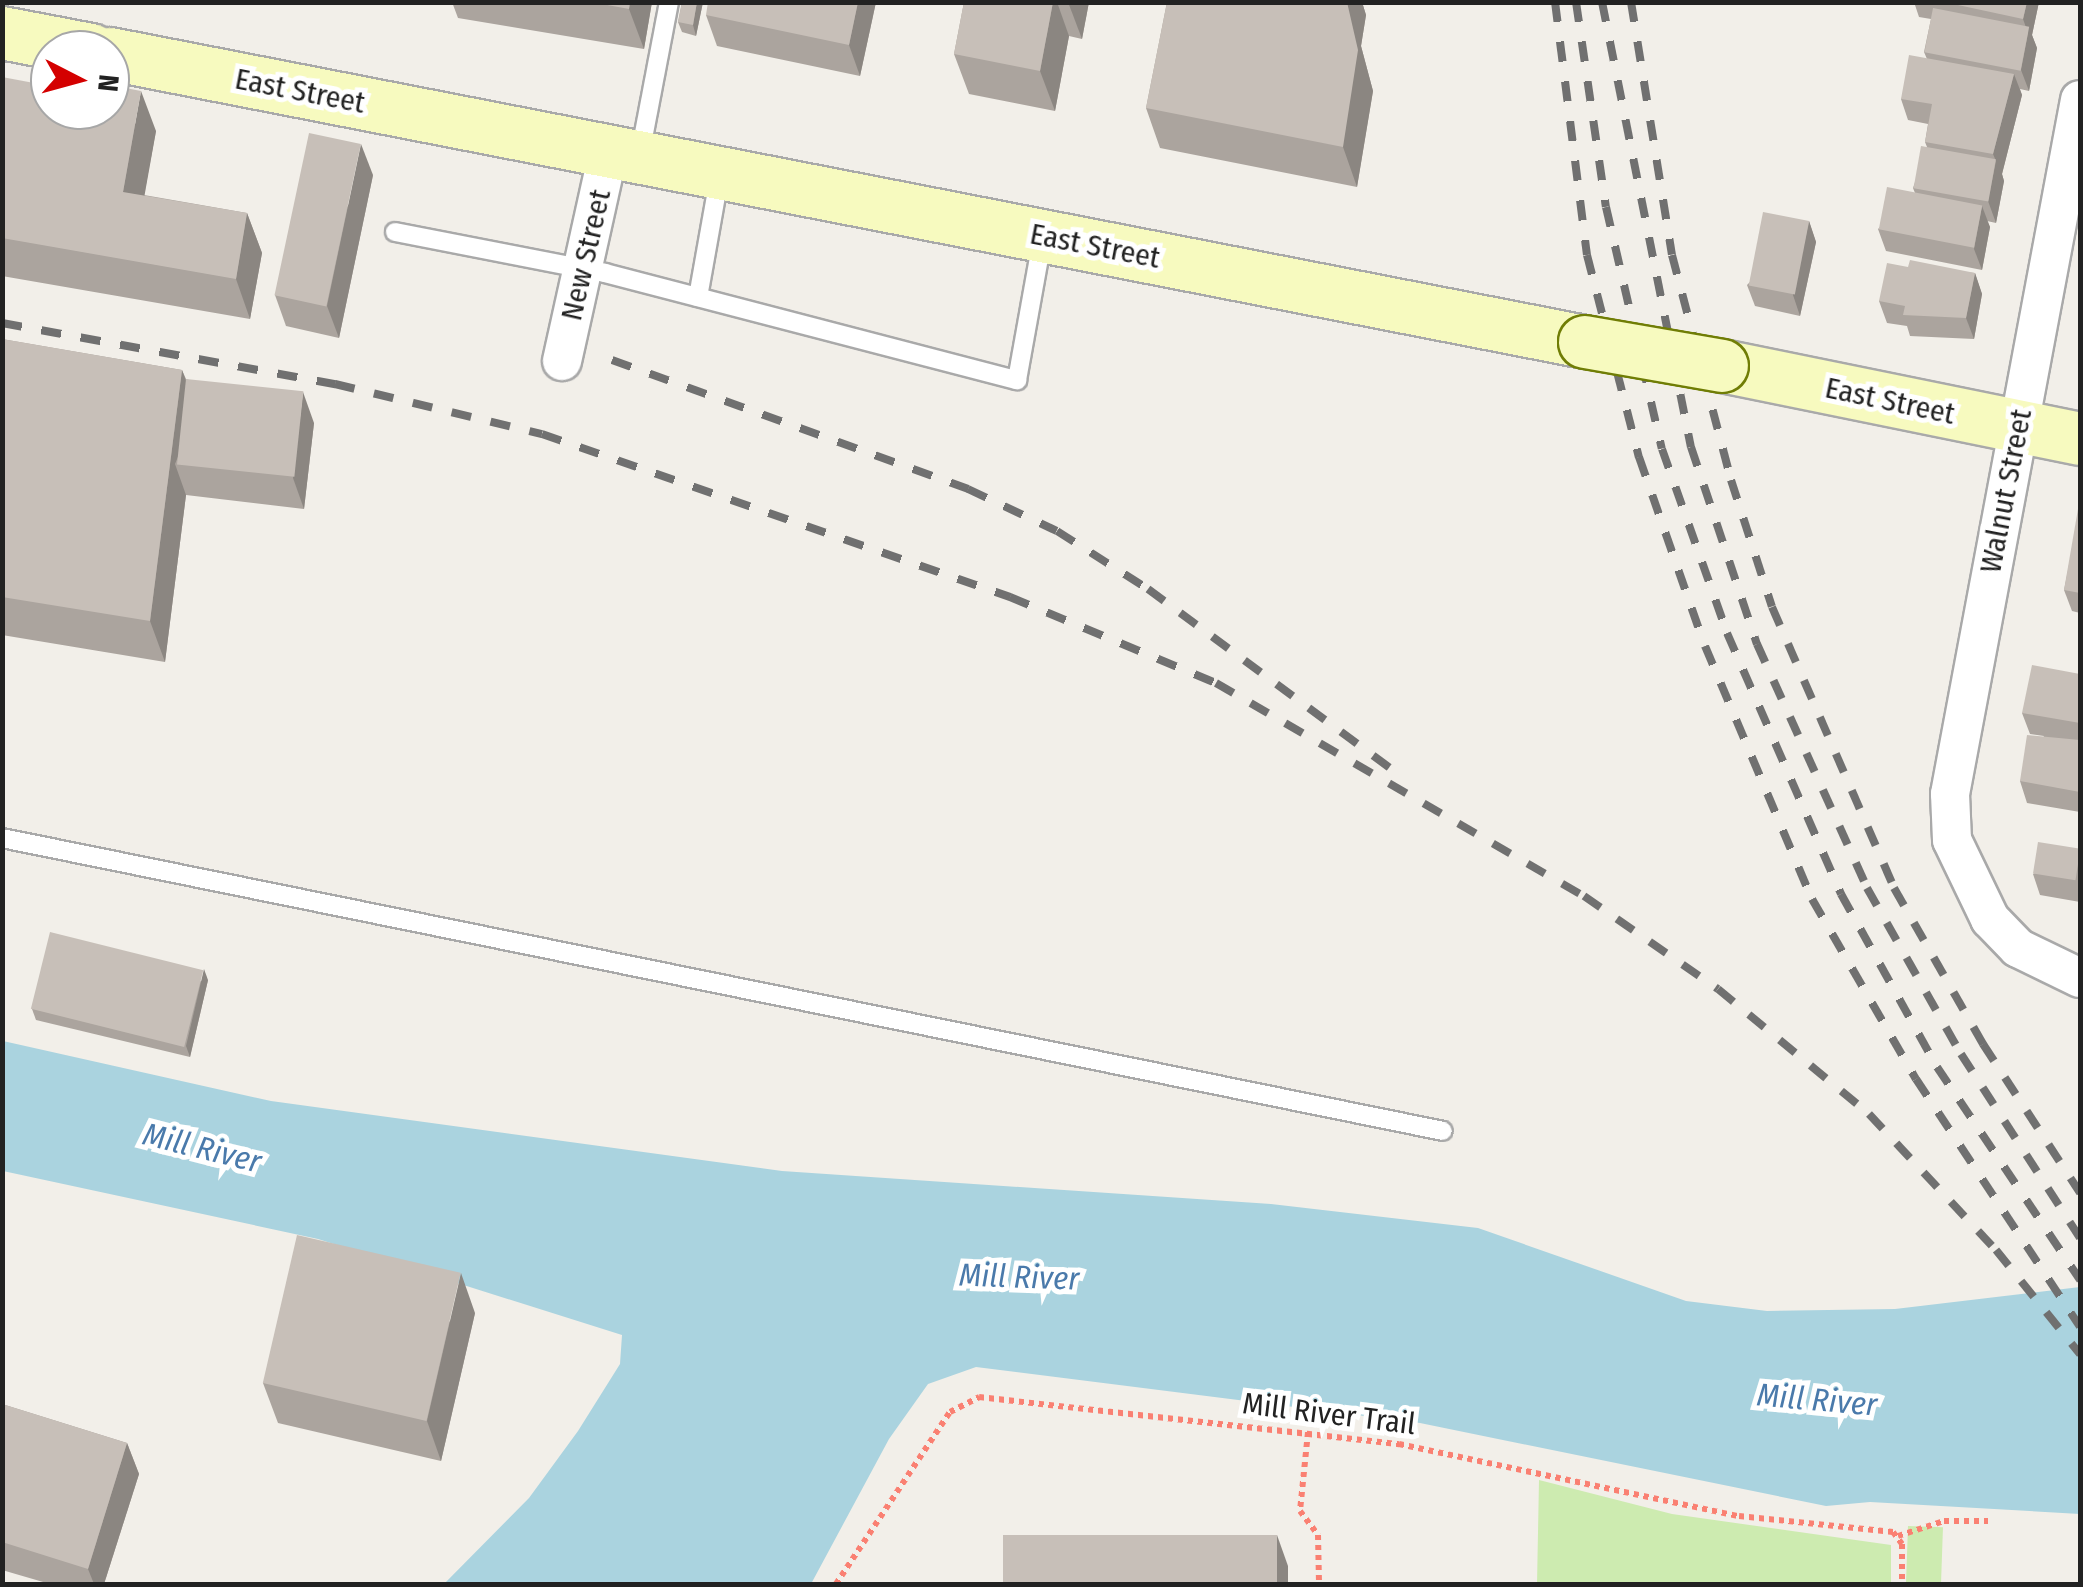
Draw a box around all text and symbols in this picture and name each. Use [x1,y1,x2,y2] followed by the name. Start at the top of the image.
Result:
[30,30,130,130] north arrow
[232,61,368,121] street label: East Street
[91,73,126,93] text: N
[553,186,619,324] street label: New Street
[1027,216,1163,276] street label: East Street
[1822,370,1958,432] street label: East Street
[1972,406,2040,576] street label: Walnut Street
[139,1115,265,1181] water label: Mill River
[958,1256,1080,1298] water label: Mill River
[1755,1376,1879,1424] water label: Mill River
[1240,1386,1418,1442] street label: Mill River Trail

